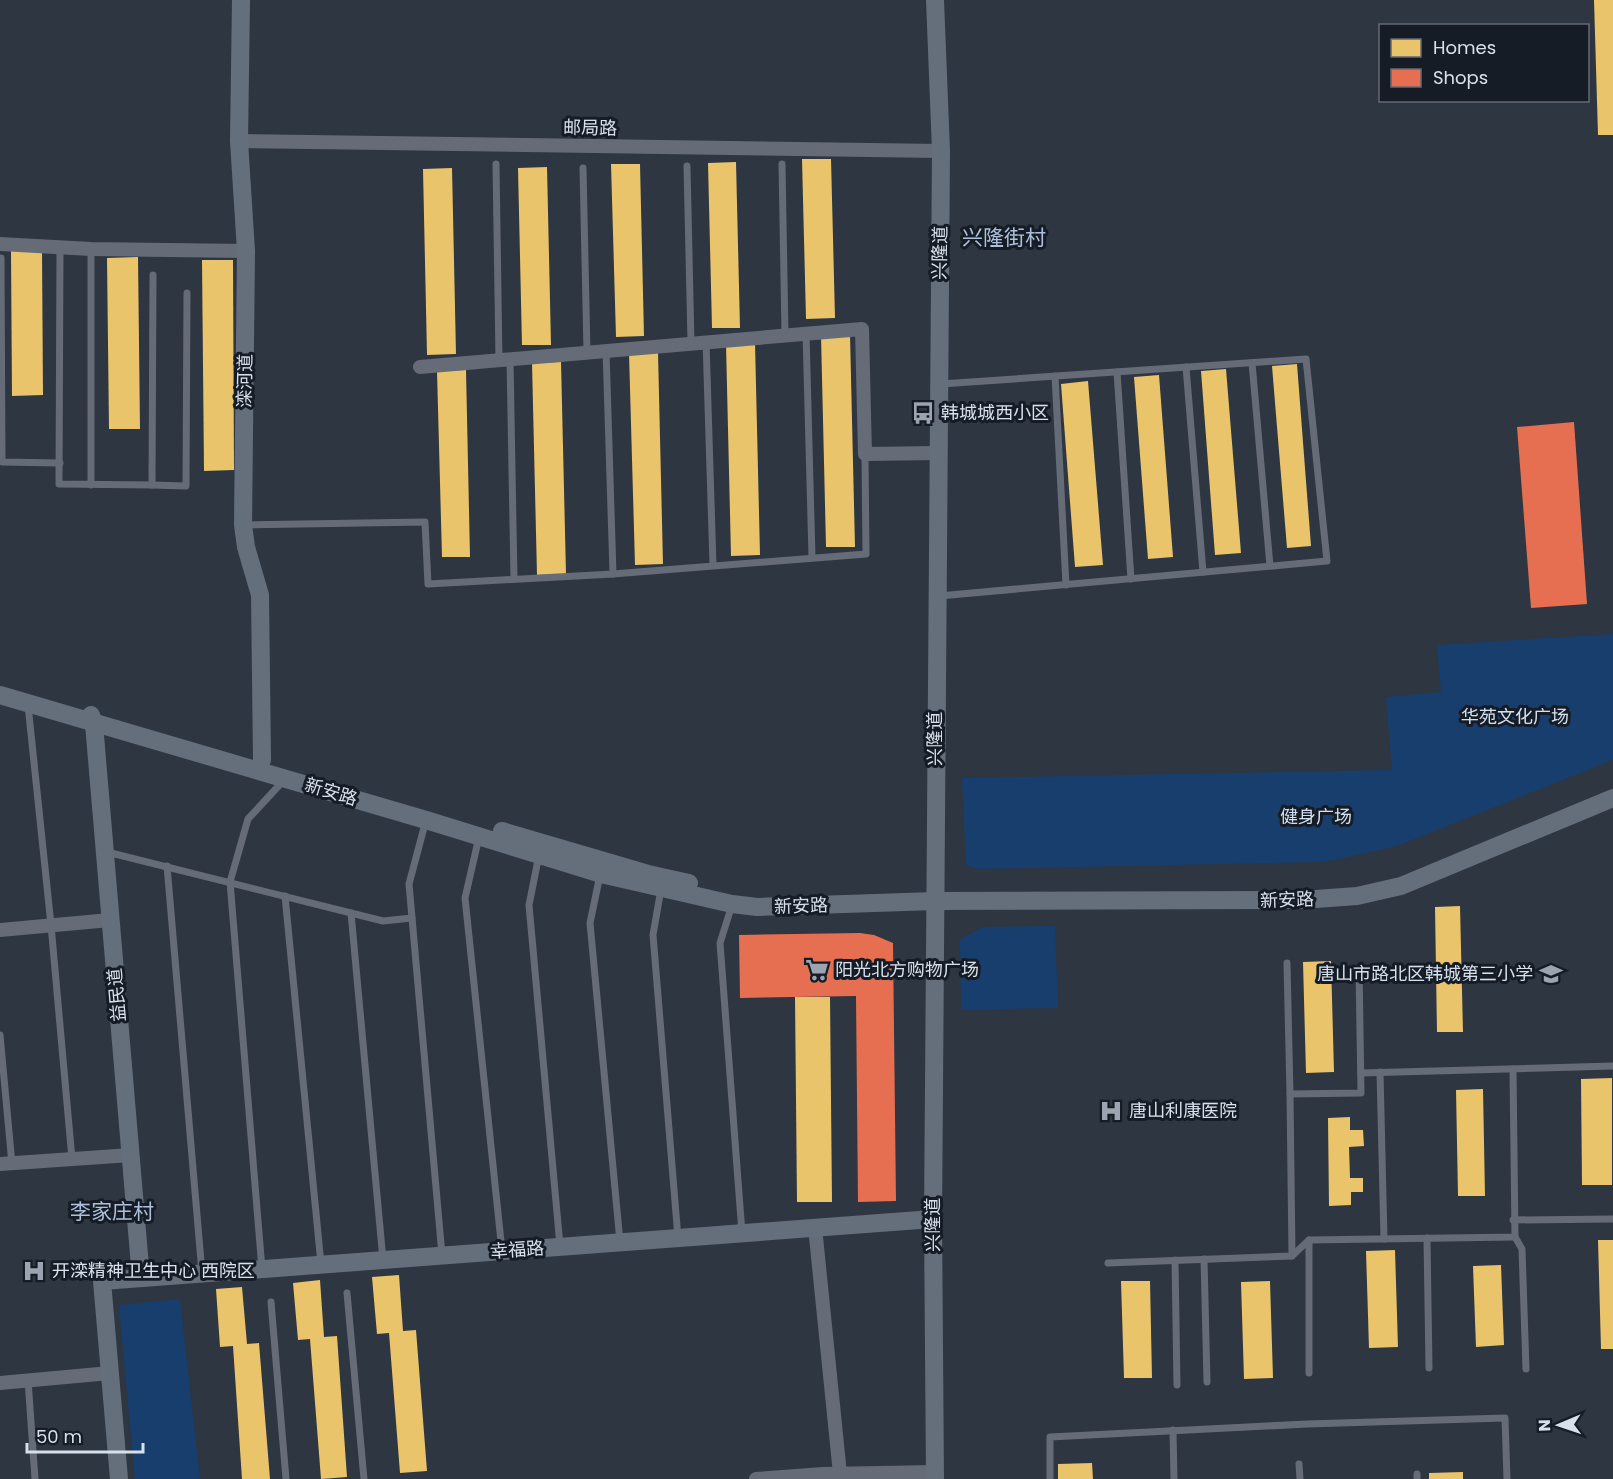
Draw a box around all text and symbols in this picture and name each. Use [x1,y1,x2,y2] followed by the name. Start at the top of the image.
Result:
[1379,24,1589,102] legend
[1433,35,1496,60] text: Homes
[1433,65,1488,90] text: Shops
[563,115,617,140] street label: 邮局路
[962,223,1046,252] district label: 兴隆街村
[927,226,952,280] street label: 兴隆道
[232,354,257,408] street label: 滦河道
[910,400,936,426] bus stop icon: 韩城城西小区
[941,400,1049,425] place label: 韩城城西小区
[1461,704,1569,729] park label: 华苑文化广场
[922,712,947,766] street label: 兴隆道
[302,772,361,811] street label: 新安路
[1280,804,1352,829] park label: 健身广场
[1260,886,1314,913] street label: 新安路
[774,892,828,919] street label: 新安路
[804,957,830,983] supermarket icon: 阳光北方购物广场
[835,957,979,982] place label: 阳光北方购物广场
[1317,961,1533,986] place label: 唐山市路北区韩城第三小学
[1538,961,1564,987] school or university icon: 唐山市路北区韩城第三小学
[102,967,131,1023] street label: 益民道
[1098,1098,1124,1124] hospital icon: 唐山利康医院
[1129,1098,1237,1123] place label: 唐山利康医院
[70,1197,154,1226] district label: 李家庄村
[920,1198,945,1252] street label: 兴隆道
[489,1235,545,1264] street label: 幸福路
[21,1258,47,1284] hospital icon: 开滦精神卫生中心 西院区
[52,1258,255,1283] place label: 开滦精神卫生中心 西院区
[1529,1395,1589,1455] north arrow
[27,1416,142,1454] scale bar
[1533,1419,1556,1432] text: N
[36,1424,82,1449] text: 50 m

